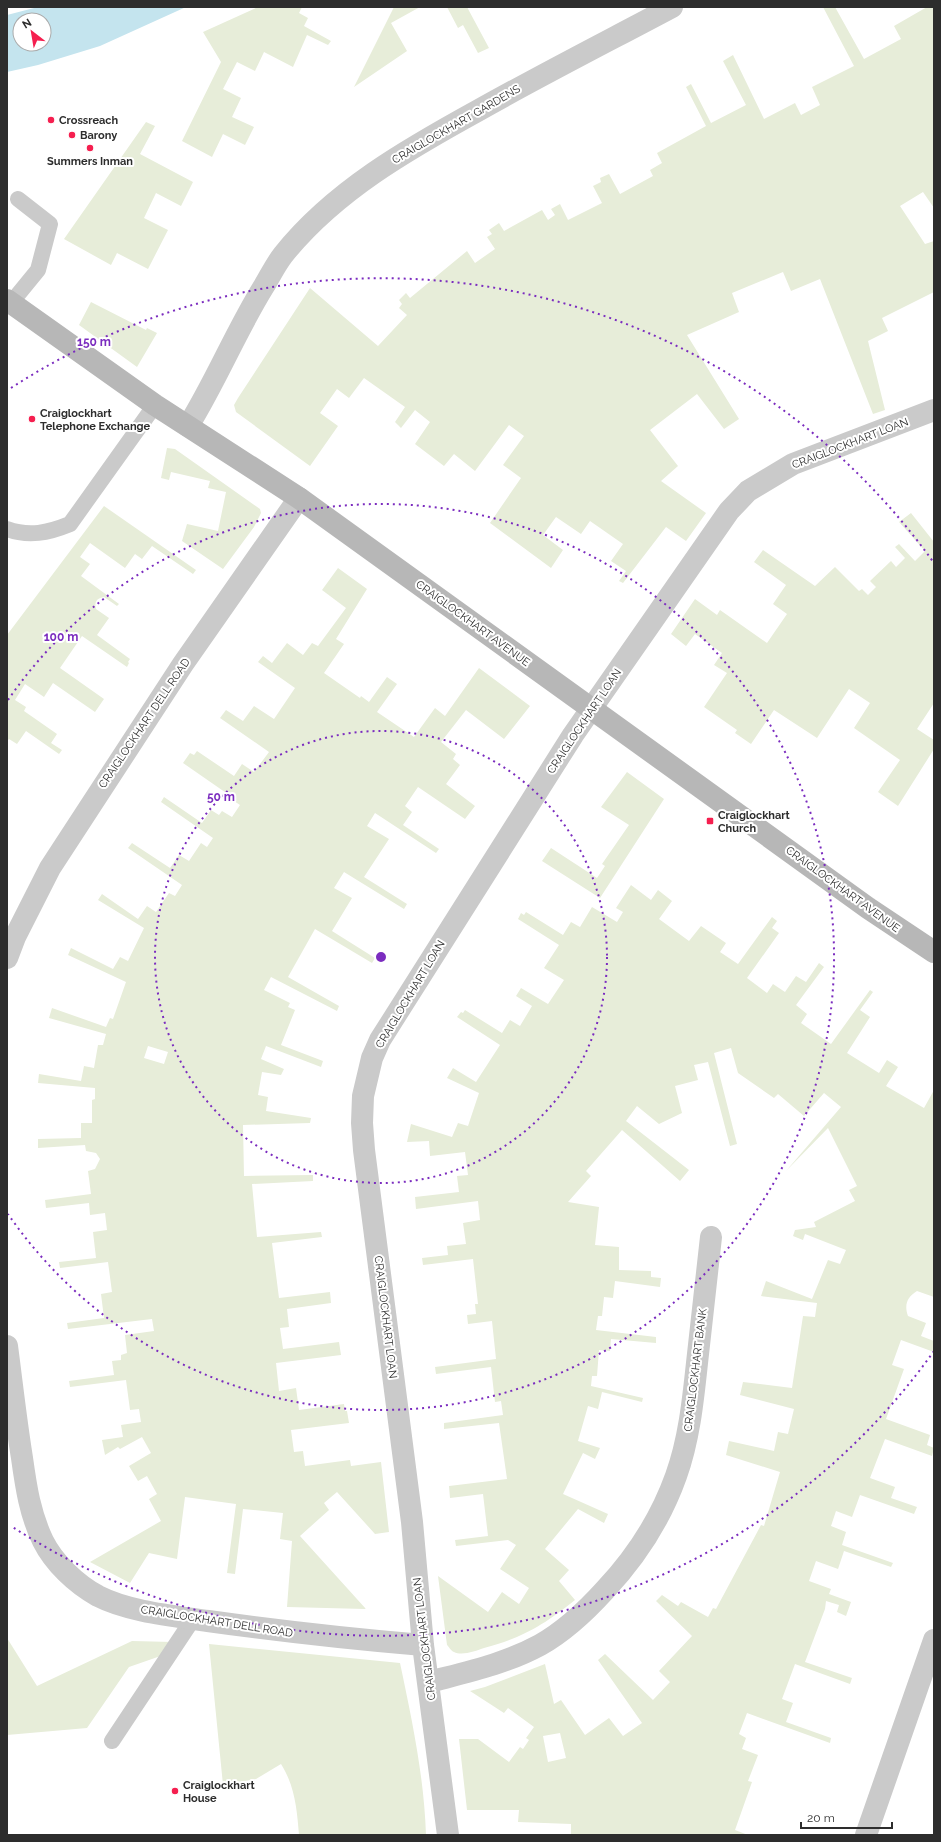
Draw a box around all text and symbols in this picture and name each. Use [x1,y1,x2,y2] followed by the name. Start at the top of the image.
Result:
[12,12,52,52] north arrow
[20,16,34,32] text: N
[390,82,523,167] street label: CRAIGLOCKHART GARDENS
[59,114,119,127] place label: Crossreach
[46,115,56,125] marker: Crossreach
[80,129,117,142] place label: Barony
[67,130,77,140] marker: Barony
[85,143,95,153] marker: Summers Inman
[47,155,133,168] place label: Summers Inman
[77,335,111,349] text: 150 m
[40,407,151,433] place label: Craiglockhart Telephone Exchange
[27,414,37,424] marker: Craiglockhart Telephone Exchange
[790,415,910,472] street label: CRAIGLOCKHART LOAN
[413,578,532,669] street label: CRAIGLOCKHART AVENUE
[44,630,78,644] text: 100 m
[96,656,193,791] street label: CRAIGLOCKHART DELL ROAD
[544,666,624,776] street label: CRAIGLOCKHART LOAN
[207,790,235,804] text: 50 m
[718,809,791,835] place label: Craiglockhart Church
[705,816,715,826] marker: Craiglockhart Church
[783,844,902,935] street label: CRAIGLOCKHART AVENUE
[373,938,448,1051] street label: CRAIGLOCKHART LOAN
[374,950,388,964] centre of rings
[372,1255,399,1379] street label: CRAIGLOCKHART LOAN
[682,1307,710,1432] street label: CRAIGLOCKHART BANK
[411,1577,438,1701] street label: CRAIGLOCKHART LOAN
[140,1603,294,1640] street label: CRAIGLOCKHART DELL ROAD
[183,1779,256,1805] place label: Craiglockhart House
[170,1786,180,1796] marker: Craiglockhart House
[801,1804,892,1830] scale bar
[807,1811,835,1825] text: 20 m

